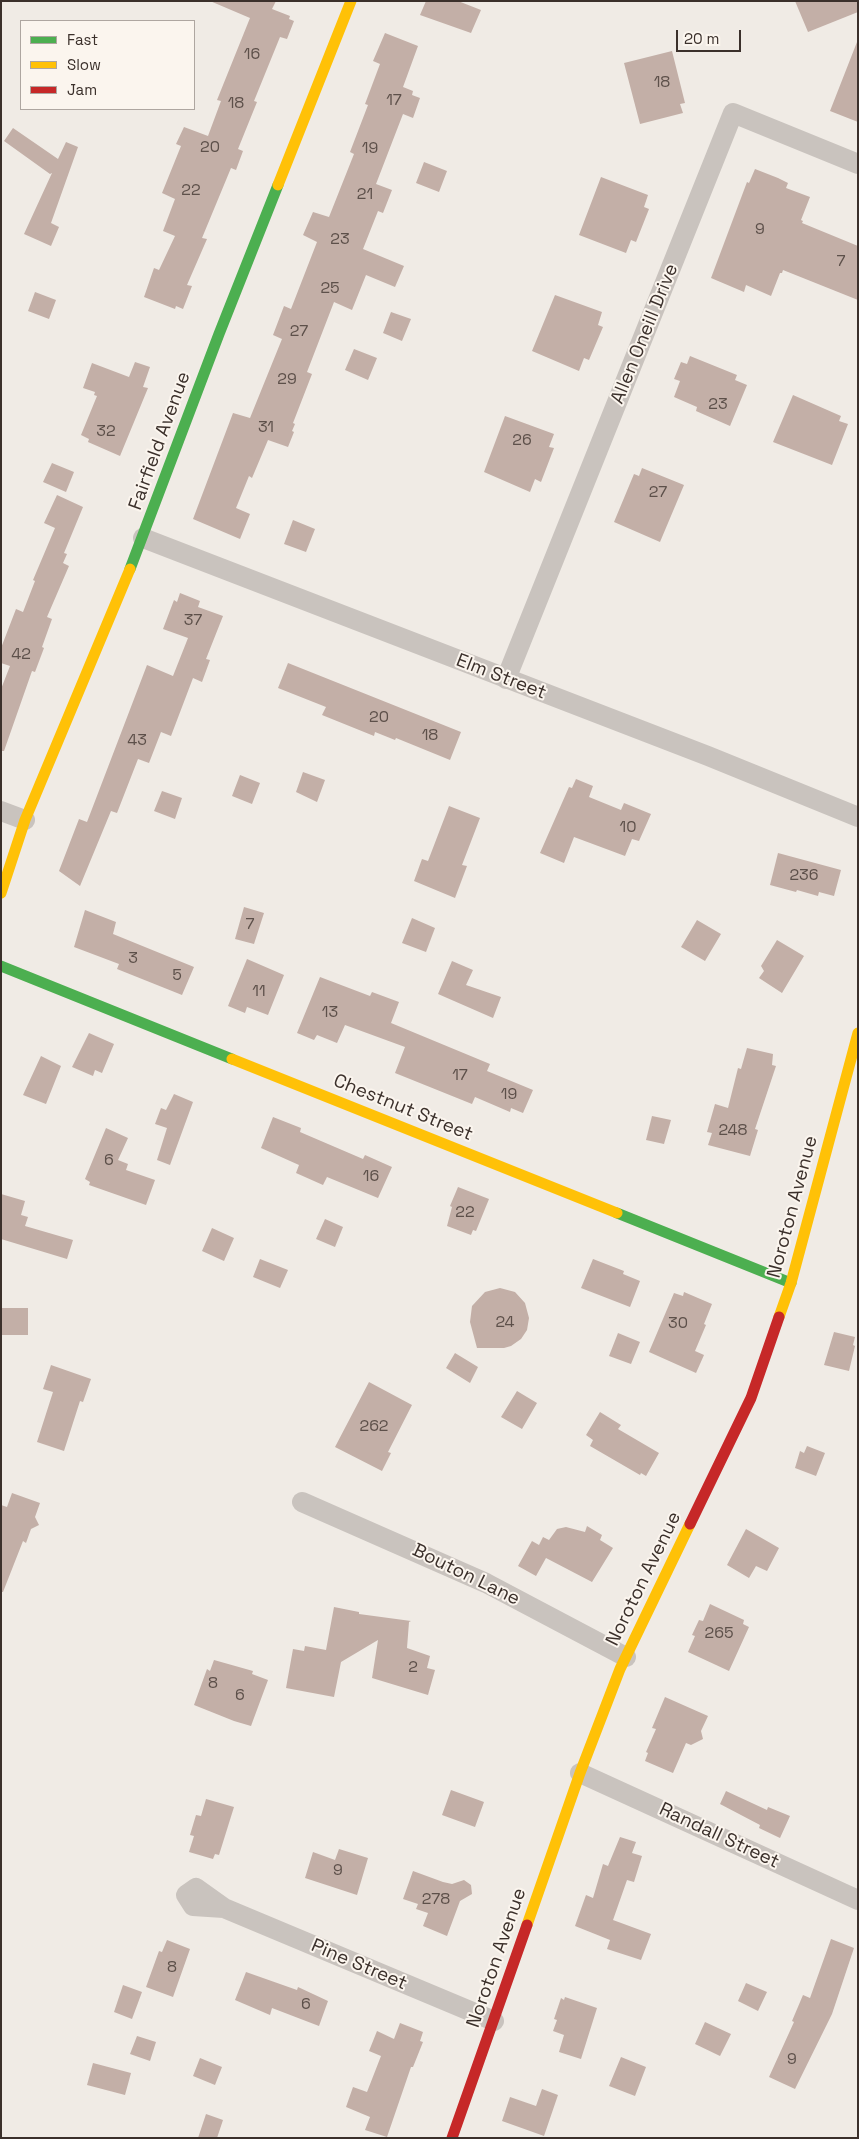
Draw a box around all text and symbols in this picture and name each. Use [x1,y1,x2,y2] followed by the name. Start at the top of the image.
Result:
[20,20,195,110] legend
[679,20,744,52] scale bar
[684,29,719,48] text: 20 m
[67,30,98,49] text: Fast
[244,45,260,65] house number: 16
[67,55,101,74] text: Slow
[654,73,670,93] house number: 18
[67,80,97,99] text: Jam
[386,91,402,111] house number: 17
[228,94,244,114] house number: 18
[200,138,220,158] house number: 20
[362,139,378,159] house number: 19
[181,181,201,201] house number: 22
[357,185,373,205] house number: 21
[755,220,765,240] house number: 9
[330,230,350,250] house number: 23
[836,252,846,272] house number: 7
[607,261,683,407] street label: Allen Oneill Drive
[320,279,340,299] house number: 25
[290,322,308,342] house number: 27
[124,369,196,513] street label: Fairfield Avenue
[277,370,297,390] house number: 29
[708,395,728,415] house number: 23
[258,418,274,438] house number: 31
[96,422,116,442] house number: 32
[512,431,532,451] house number: 26
[649,483,667,503] house number: 27
[184,611,202,631] house number: 37
[11,645,31,665] house number: 42
[453,649,549,705] street label: Elm Street
[369,708,389,728] house number: 20
[422,726,438,746] house number: 18
[127,731,147,751] house number: 43
[620,818,636,838] house number: 10
[789,866,819,886] house number: 236
[245,915,255,935] house number: 7
[128,949,138,969] house number: 3
[172,966,182,986] house number: 5
[252,982,266,1002] house number: 11
[322,1003,338,1023] house number: 13
[452,1066,468,1086] house number: 17
[330,1070,476,1146] street label: Chestnut Street
[501,1085,517,1105] house number: 19
[718,1121,748,1141] house number: 248
[763,1133,823,1281] street label: Noroton Avenue
[104,1151,114,1171] house number: 6
[363,1167,379,1187] house number: 16
[455,1203,475,1223] house number: 22
[495,1313,515,1333] house number: 24
[668,1314,688,1334] house number: 30
[359,1417,389,1437] house number: 262
[602,1508,686,1650] street label: Noroton Avenue
[409,1539,523,1611] street label: Bouton Lane
[704,1624,734,1644] house number: 265
[408,1658,418,1678] house number: 2
[208,1674,218,1694] house number: 8
[235,1686,245,1706] house number: 6
[655,1798,783,1874] street label: Randall Street
[333,1861,343,1881] house number: 9
[462,1885,532,2031] street label: Noroton Avenue
[422,1890,450,1910] house number: 278
[308,1935,410,1995] street label: Pine Street
[167,1958,177,1978] house number: 8
[301,1995,311,2015] house number: 6
[787,2050,797,2070] house number: 9

